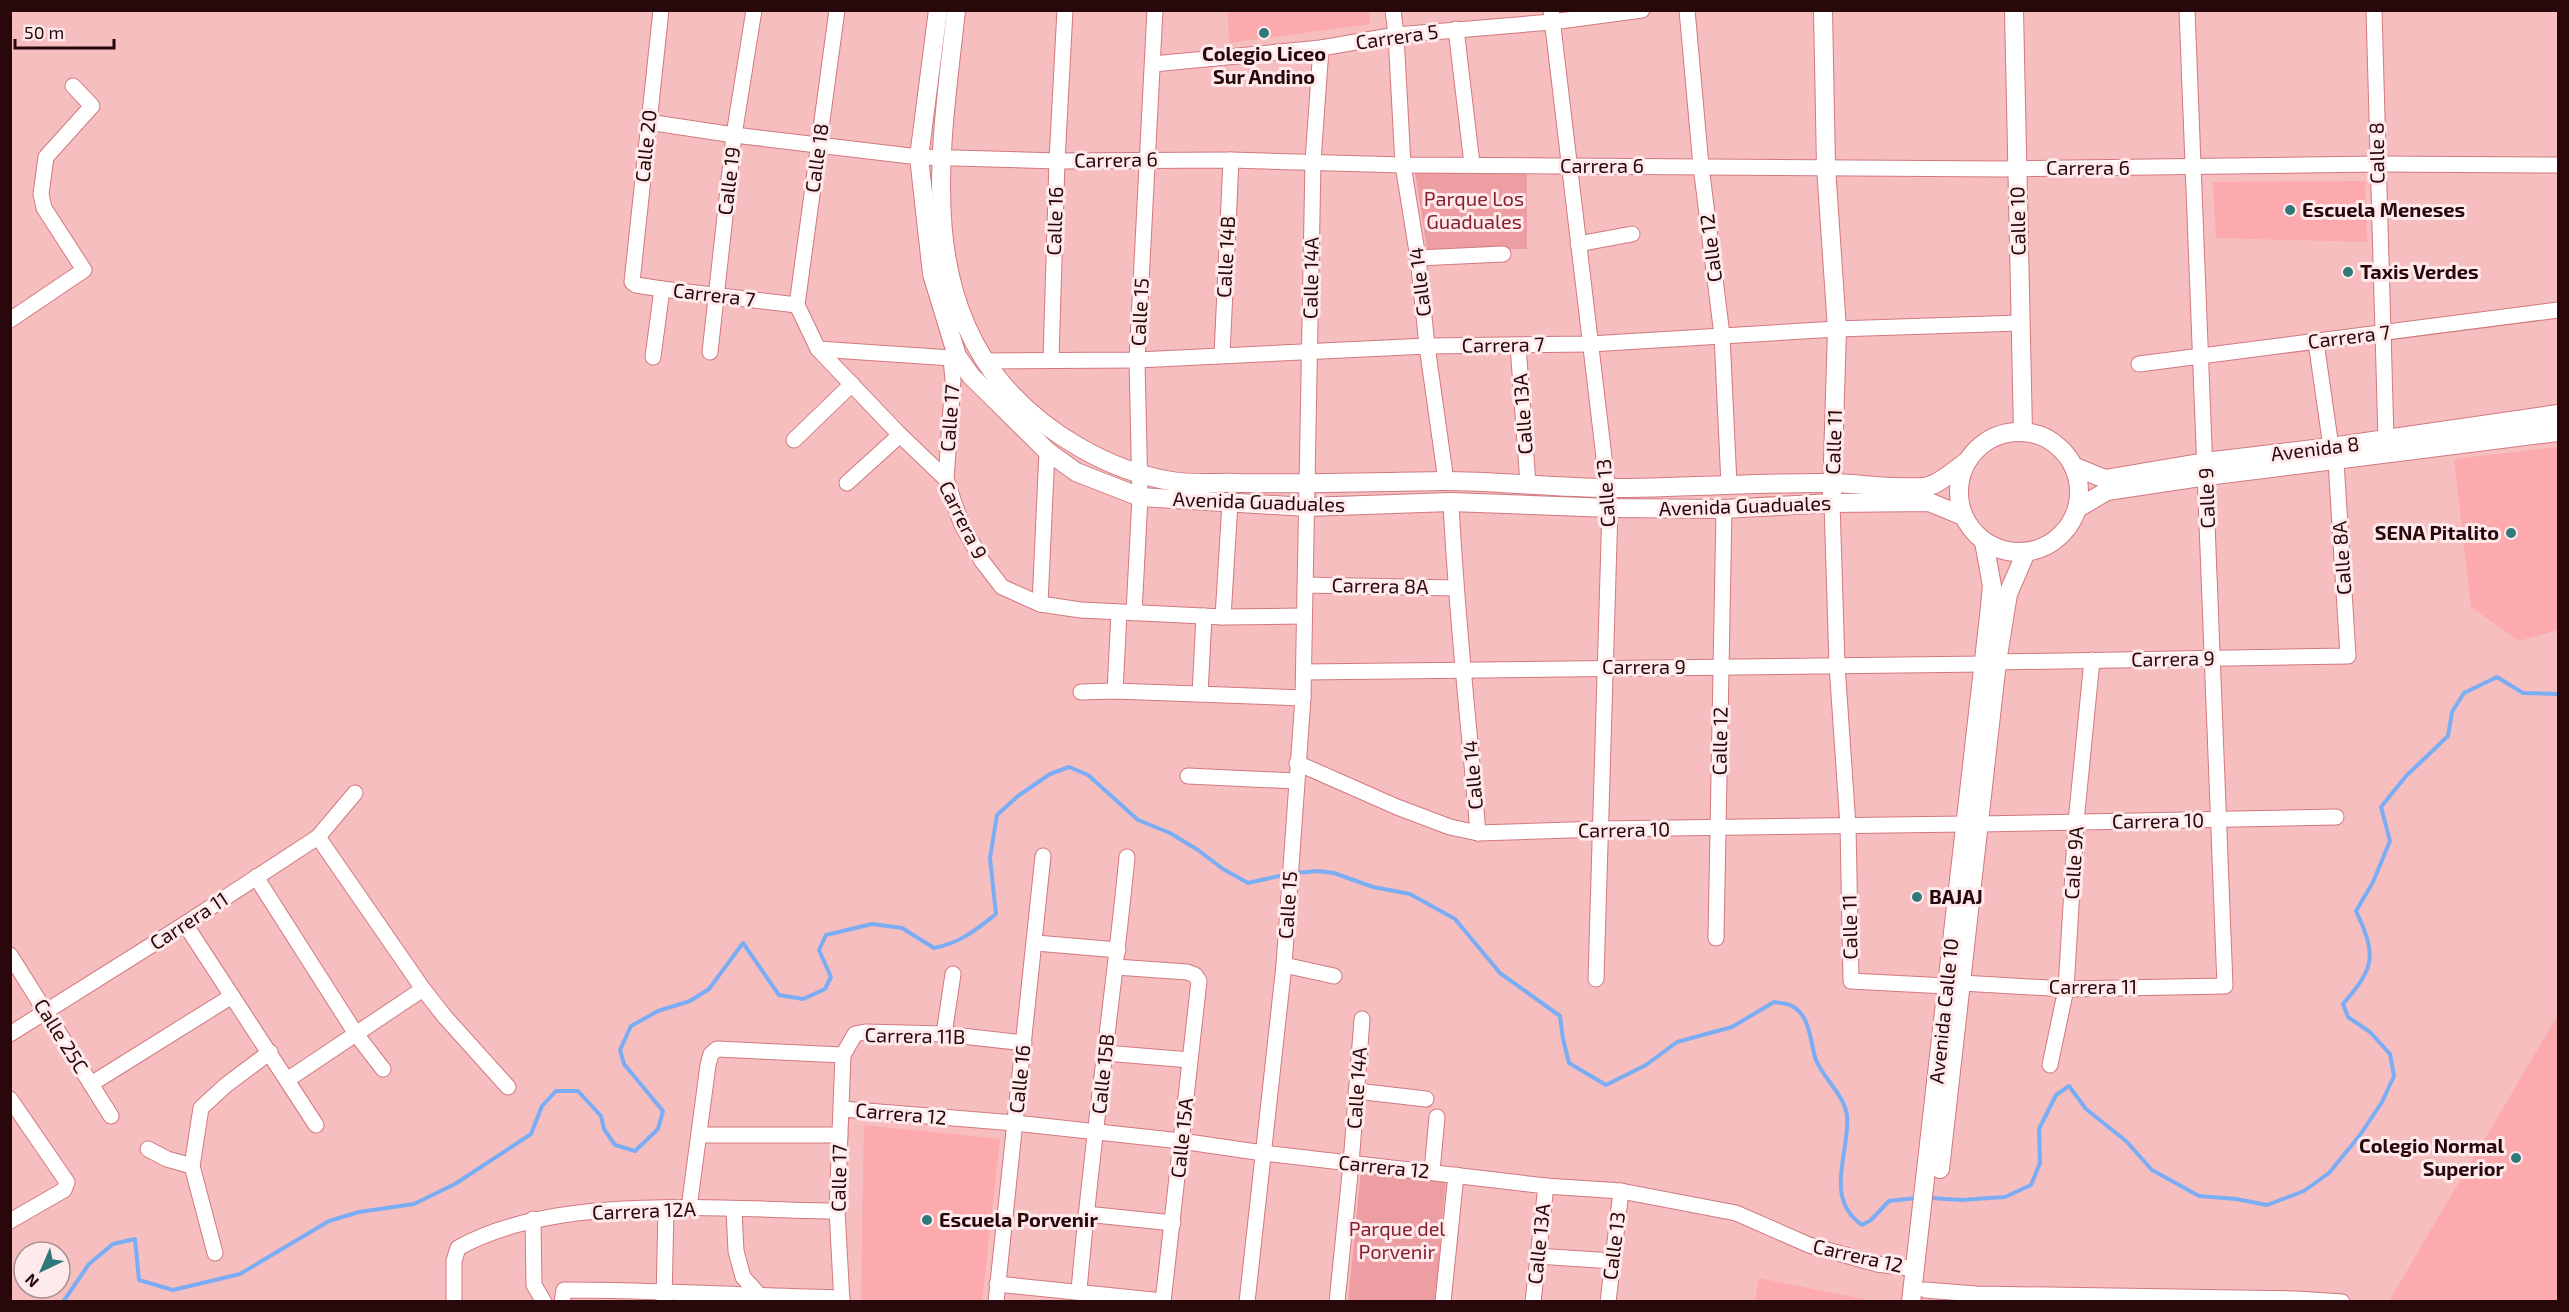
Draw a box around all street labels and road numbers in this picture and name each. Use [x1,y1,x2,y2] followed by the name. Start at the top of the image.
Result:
[1354,18,1440,54] street label: Carrera 5
[629,108,661,183] street label: Calle 20
[799,122,833,194] street label: Calle 18
[2363,122,2389,184] street label: Calle 8
[712,145,744,217] street label: Calle 19
[1074,146,1158,172] street label: Carrera 6
[1560,153,1644,177] street label: Carrera 6
[2046,155,2130,179] street label: Carrera 6
[1041,186,1067,256] street label: Calle 16
[2004,186,2030,256] street label: Calle 10
[1694,213,1726,284] street label: Calle 12
[1211,215,1239,299] street label: Calle 14B
[1297,236,1323,319] street label: Calle 14A
[1403,246,1435,318] street label: Calle 14
[672,277,757,311] street label: Carrera 7
[1125,277,1153,347] street label: Calle 15
[2306,319,2391,353] street label: Carrera 7
[1461,331,1544,357] street label: Carrera 7
[1507,372,1537,455] street label: Calle 13A
[935,383,963,453] street label: Calle 17
[1820,409,1846,475] street label: Calle 11
[2269,431,2360,465] street label: Avenida 8
[1591,458,1619,528] street label: Calle 13
[2193,467,2219,529] street label: Calle 9
[935,477,993,562] street label: Carrera 9
[1172,486,1346,516] street label: Avenida Guaduales
[1658,490,1832,520] street label: Avenida Guaduales
[2326,520,2356,596] street label: Calle 8A
[1331,572,1429,598] street label: Carrera 8A
[2131,645,2215,671] street label: Carrera 9
[1602,654,1686,678] street label: Carrera 9
[1706,706,1732,776] street label: Calle 12
[1457,739,1487,811] street label: Calle 14
[2112,807,2204,833] street label: Carrera 10
[1578,816,1670,842] street label: Carrera 10
[2058,825,2088,900] street label: Calle 9A
[1273,870,1301,940] street label: Calle 15
[145,886,232,954] street label: Carrera 11
[1836,894,1862,960] street label: Calle 11
[1923,937,1963,1085] street label: Avenida Calle 10
[2049,974,2137,998] street label: Carrera 11
[30,994,94,1077] street label: Calle 25C
[864,1022,966,1048] street label: Carrera 11B
[1086,1033,1118,1115] street label: Calle 15B
[1003,1043,1035,1114] street label: Calle 16
[1341,1046,1371,1130] street label: Calle 14A
[1165,1096,1197,1179] street label: Calle 15A
[854,1097,948,1129] street label: Carrera 12
[825,1144,851,1212] street label: Calle 17
[1337,1149,1431,1183] street label: Carrera 12
[592,1196,697,1224] street label: Carrera 12A
[1522,1202,1554,1285] street label: Calle 13A
[1597,1210,1629,1281] street label: Calle 13
[1811,1233,1906,1277] street label: Carrera 12

